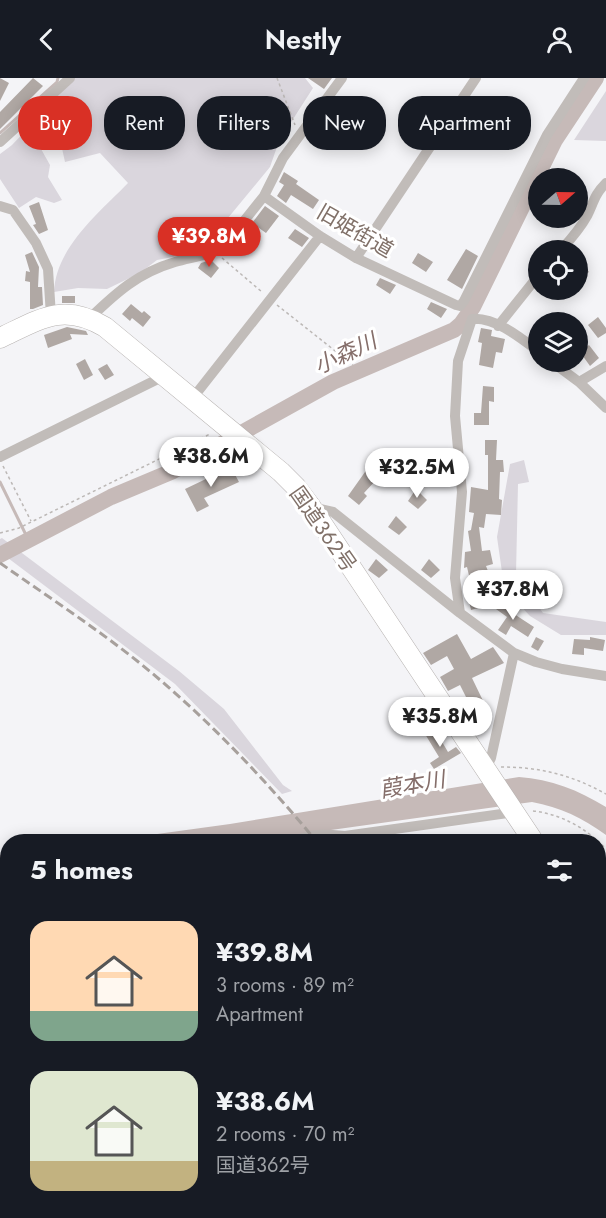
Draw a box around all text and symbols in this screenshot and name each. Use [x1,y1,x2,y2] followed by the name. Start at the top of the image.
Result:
[265,20,341,59] text: Nestly
[30,23,63,56] icon: back
[543,23,576,56] icon: person
[18,96,92,150] chip: Buy
[104,96,185,150] chip: Rent
[197,96,291,150] chip: Filters
[303,96,386,150] chip: New
[398,96,531,150] chip: Apartment
[528,168,588,228] north arrow
[528,168,588,372] map controls
[311,197,399,265] street label: 旧姫街道
[160,217,258,268] pin: ¥39.8M
[172,222,246,251] text: ¥39.8M
[528,240,588,300] button: locate
[528,312,588,372] button: layers
[308,324,383,381] water label: 小森川
[162,437,260,488] pin: ¥38.6M
[173,442,249,471] text: ¥38.6M
[368,448,466,499] pin: ¥32.5M
[379,453,455,482] text: ¥32.5M
[282,480,364,578] street label: 国道362号
[464,570,562,621] pin: ¥37.8M
[477,575,549,604] text: ¥37.8M
[391,697,489,748] pin: ¥35.8M
[402,702,478,731] text: ¥35.8M
[377,762,449,805] water label: 葭本川
[30,851,133,889] text: 5 homes
[543,854,576,887] icon: filters
[216,933,313,971] text: ¥39.8M
[78,945,150,1017] icon: home
[216,971,354,1000] text: 3 rooms · 89 m²
[216,1000,303,1029] text: Apartment
[216,1082,314,1120] text: ¥38.6M
[78,1095,150,1167] icon: home
[216,1120,354,1149] text: 2 rooms · 70 m²
[216,1151,310,1180] text: 国道362号

